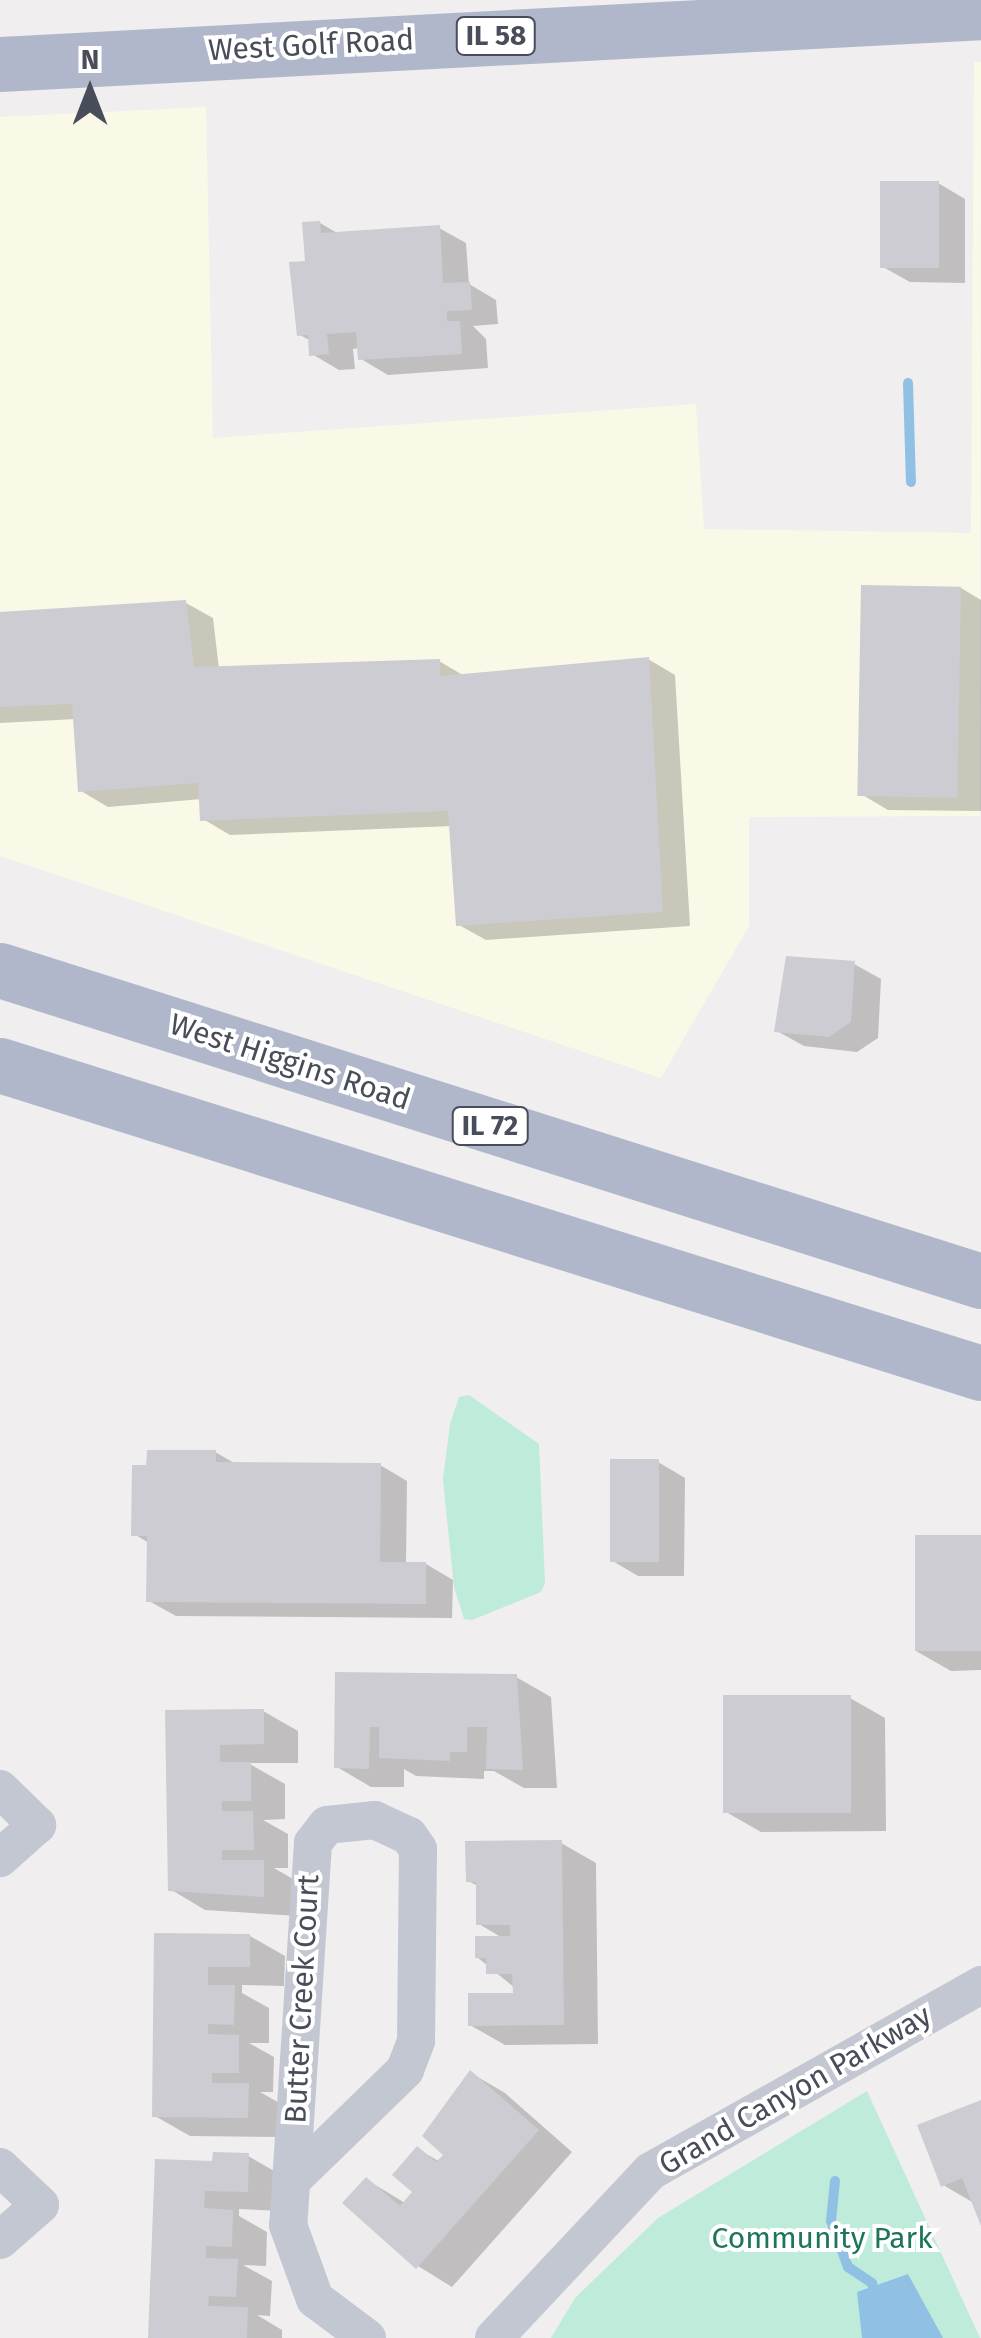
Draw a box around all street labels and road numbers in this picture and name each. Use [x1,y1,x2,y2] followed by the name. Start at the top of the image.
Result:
[454,13,538,59] road number: IL 58
[207,22,415,68] street label: West Golf Road
[165,1006,415,1118] street label: West Higgins Road
[450,1103,530,1149] road number: IL 72
[277,1874,327,2124] street label: Butter Creek Court
[653,1997,937,2183] street label: Grand Canyon Parkway

